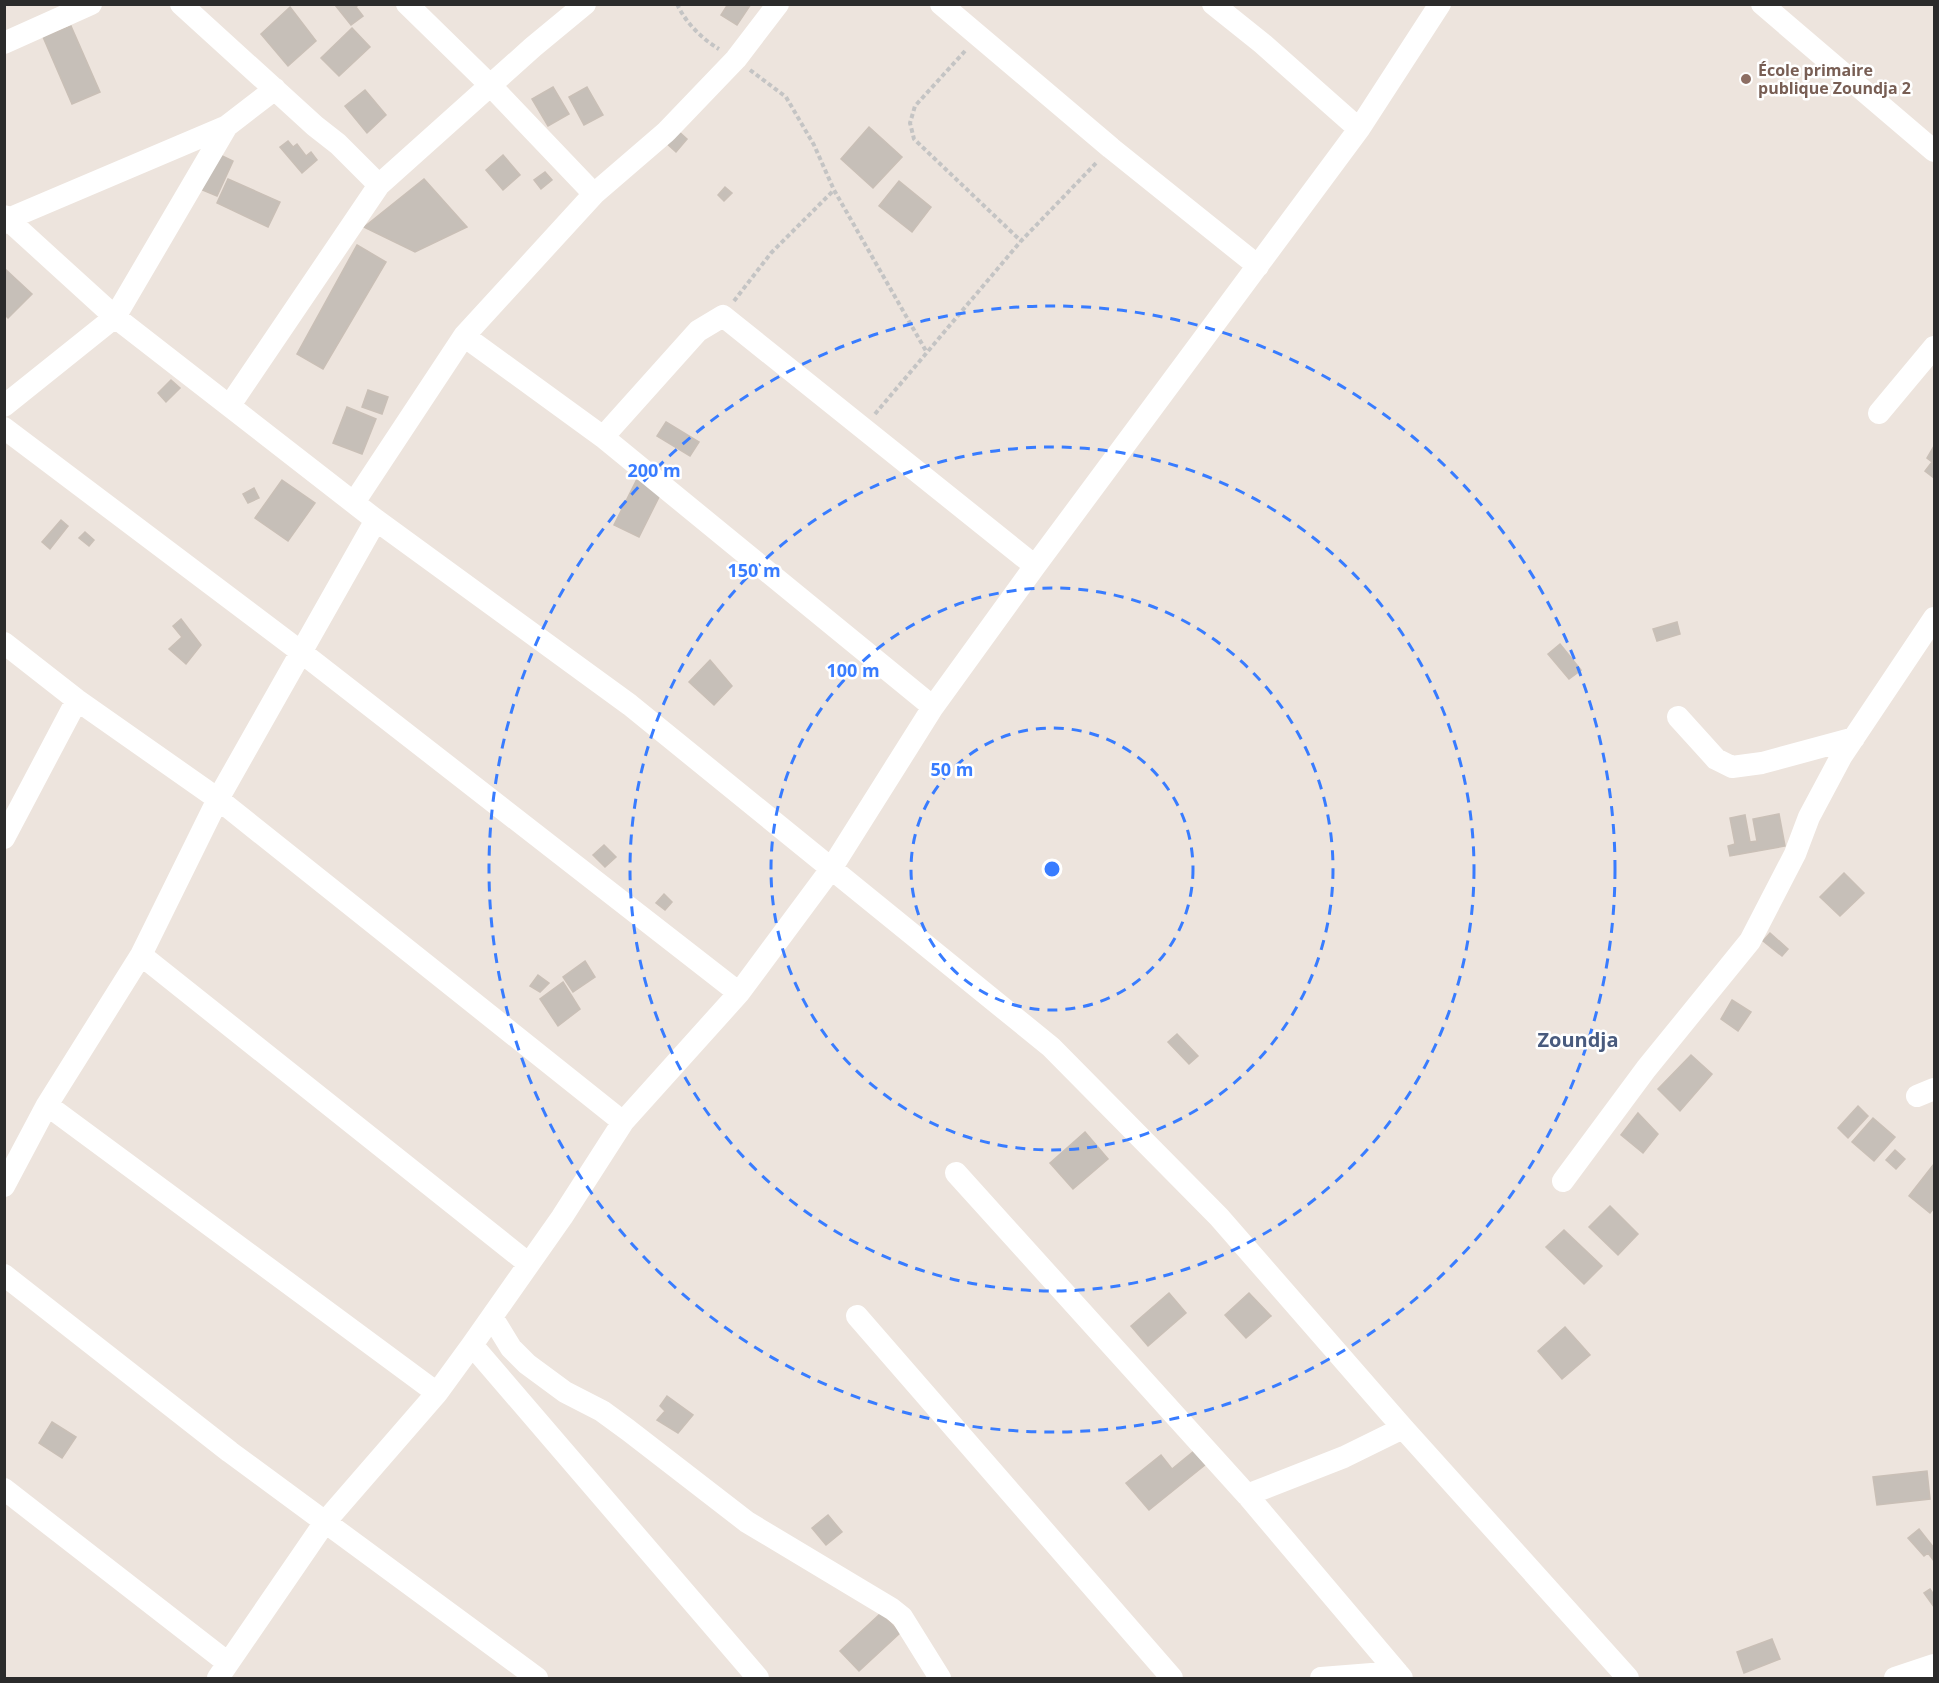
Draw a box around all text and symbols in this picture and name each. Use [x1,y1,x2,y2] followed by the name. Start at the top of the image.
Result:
[1758,59,1911,99] place label: École primaire publique Zoundja 2
[1739,72,1753,86] marker: École primaire publique Zoundja 2
[627,458,681,482] text: 200 m
[727,558,781,582] text: 150 m
[826,658,880,682] text: 100 m
[931,757,973,781] text: 50 m
[1042,859,1062,879] centre of rings
[1537,1026,1619,1053] district label: Zoundja

